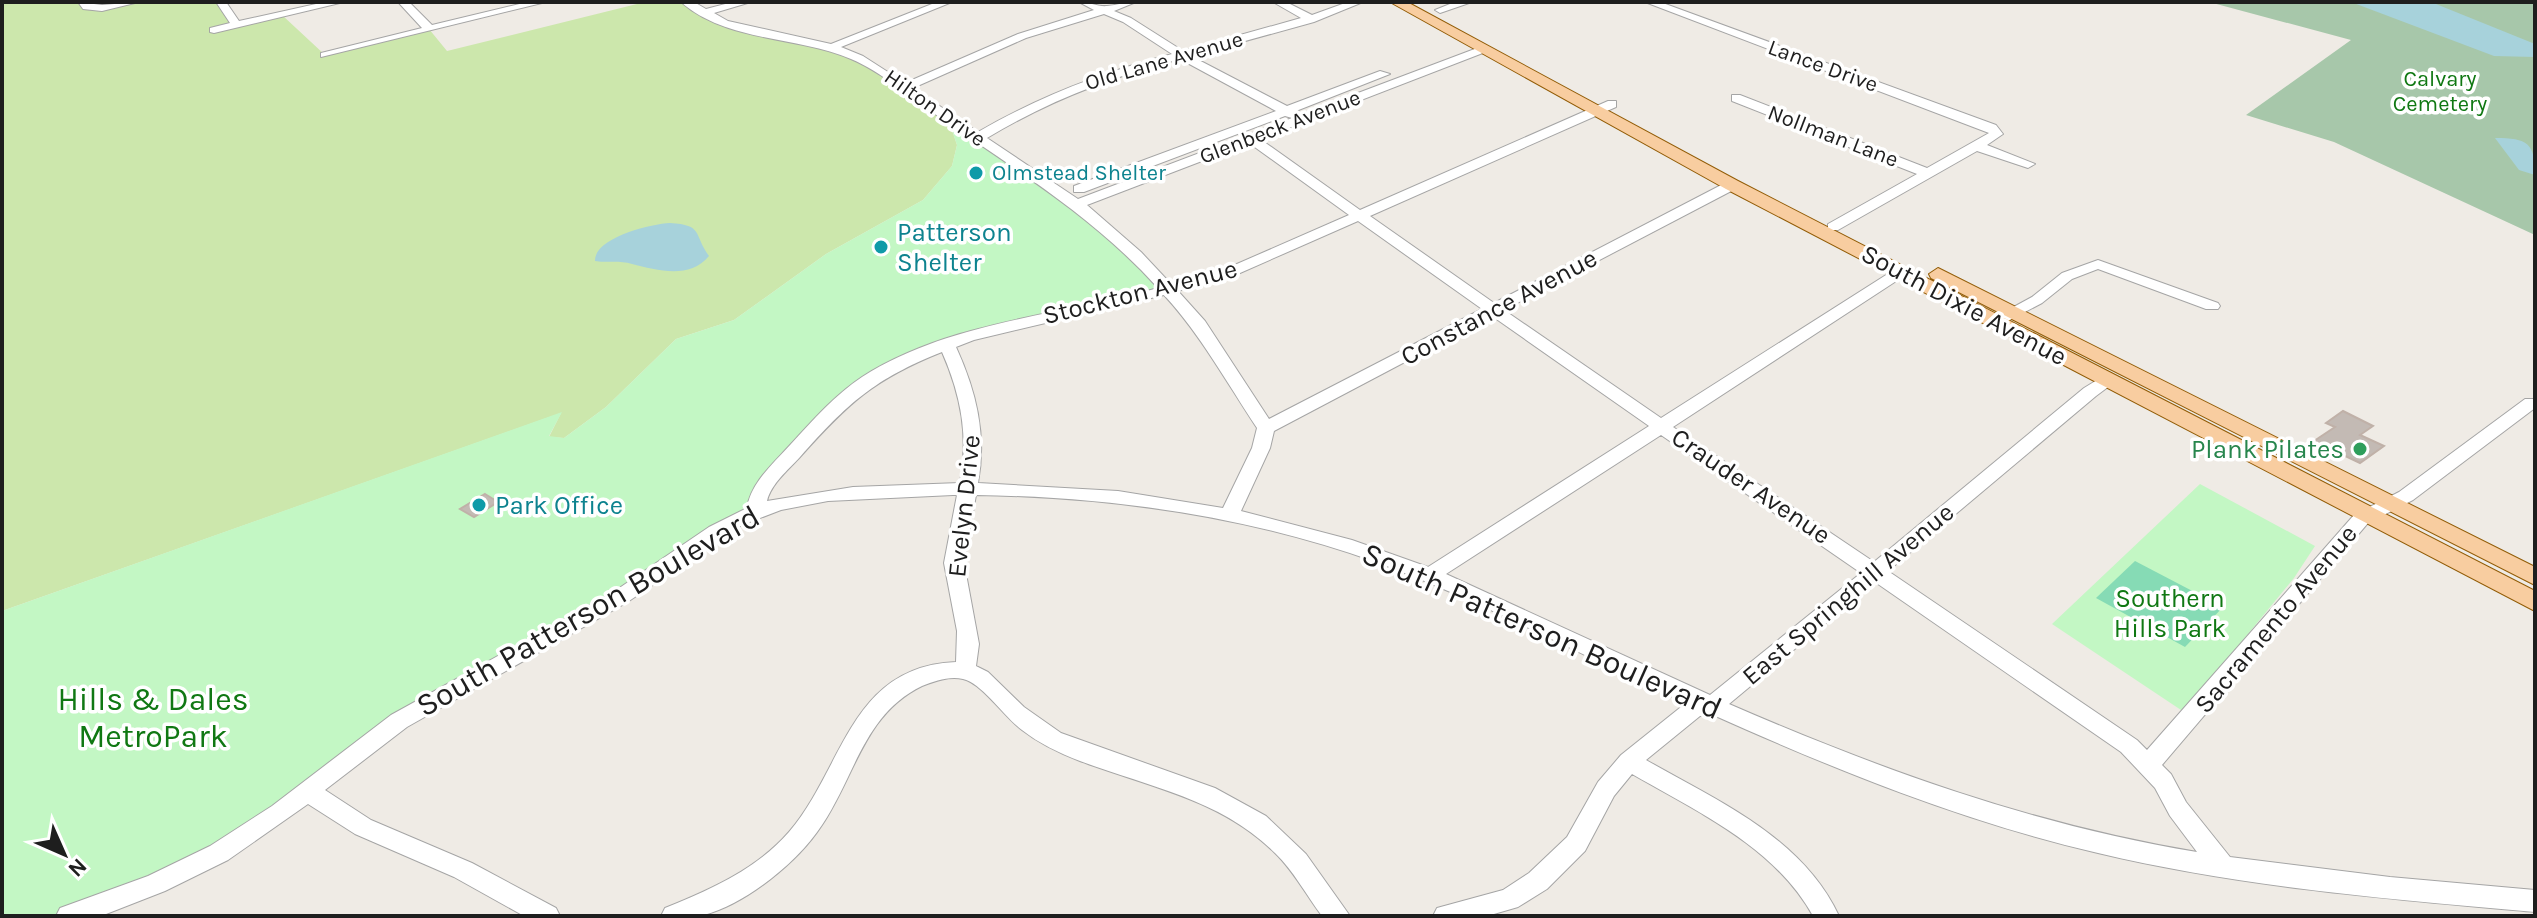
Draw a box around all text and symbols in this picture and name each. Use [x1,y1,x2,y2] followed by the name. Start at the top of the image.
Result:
[1082,26,1246,96] street label: Old Lane Avenue
[1765,34,1881,98] street label: Lance Drive
[879,64,991,152] street label: Hilton Drive
[2393,66,2487,117] park label: Calvary Cemetery
[1196,84,1364,170] street label: Glenbeck Avenue
[1764,99,1902,173] street label: Nollman Lane
[992,160,1166,186] place label: Olmstead Shelter
[967,164,985,182] marker: Olmstead Shelter
[897,217,1012,278] place label: Patterson Shelter
[872,238,890,256] marker: Patterson Shelter
[1856,238,2072,372] street label: South Dixie Avenue
[1396,242,1602,372] street label: Constance Avenue
[1040,253,1240,331] street label: Stockton Avenue
[1666,421,1836,551] street label: Crauder Avenue
[941,433,987,579] street label: Evelyn Drive
[2191,434,2344,465] place label: Plank Pilates
[2351,440,2369,458] marker: Plank Pilates
[495,490,623,521] place label: Park Office
[470,496,488,514] marker: Park Office
[1736,496,1960,692] street label: East Springhill Avenue
[410,497,766,725] street label: South Patterson Boulevard
[2188,519,2364,719] street label: Sacramento Avenue
[1356,535,1728,727] street label: South Patterson Boulevard
[2114,583,2226,644] park label: Southern Hills Park
[57,681,249,755] park label: Hills & Dales MetroPark
[24,814,104,894] north arrow
[63,853,92,882] text: N

